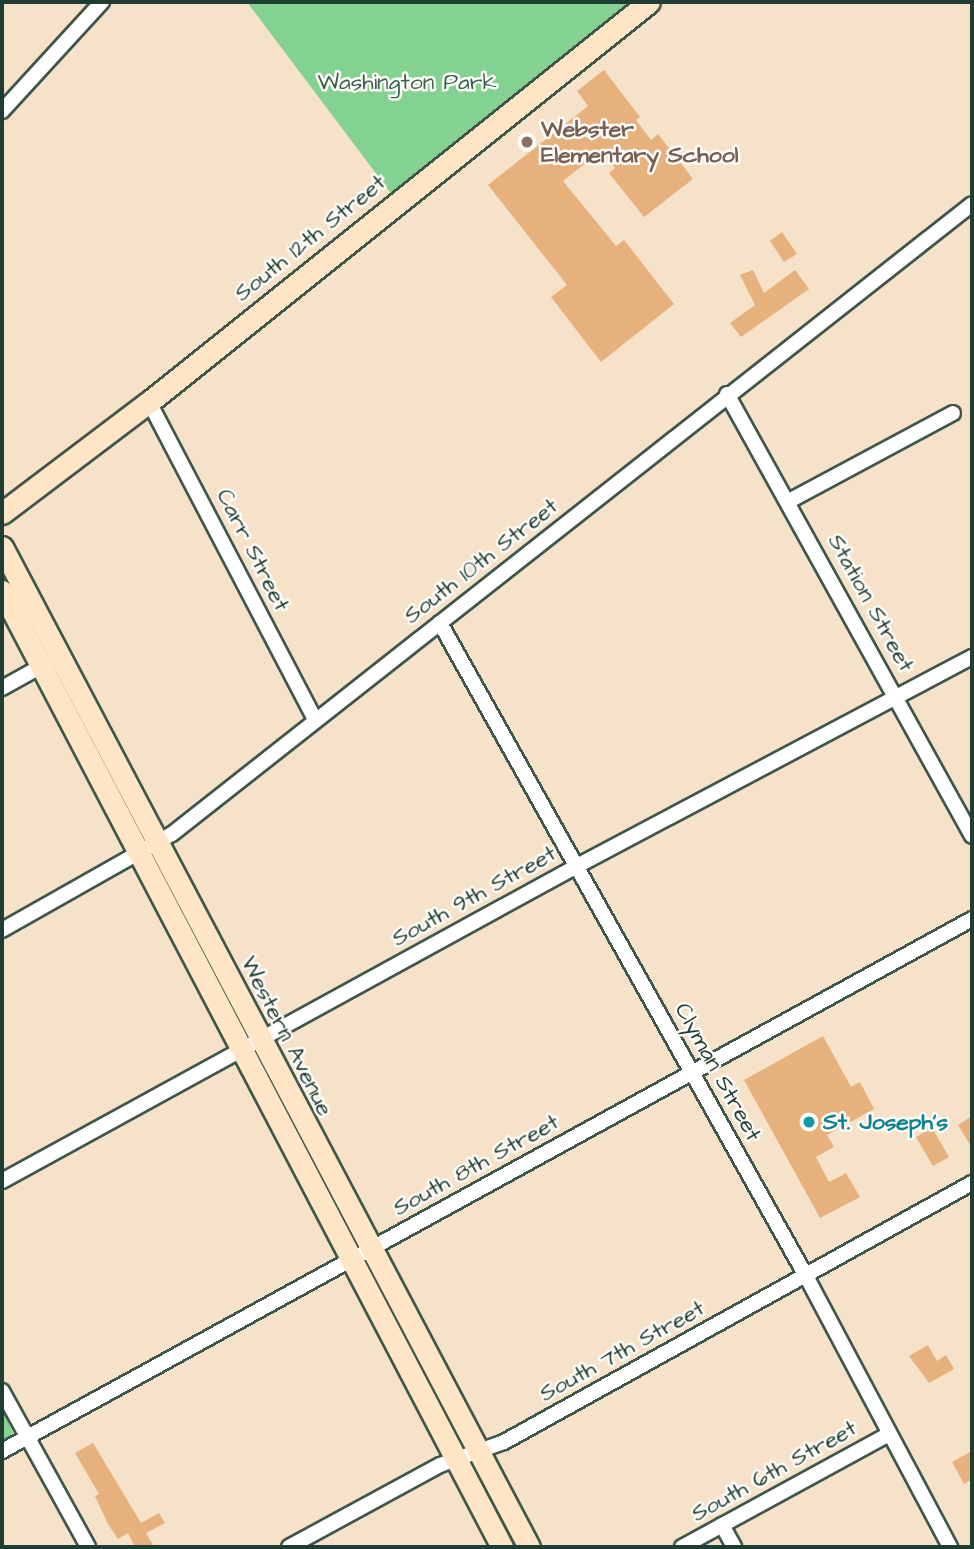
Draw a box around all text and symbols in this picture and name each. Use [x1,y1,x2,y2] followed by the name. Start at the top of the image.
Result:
[317,68,497,96] park label: Washington Park
[541,115,738,169] place label: Webster Elementary School
[519,134,535,150] marker: Webster Elementary School
[229,169,391,307] street label: South 12th Street
[210,484,296,616] street label: Carr Street
[399,492,563,630] street label: South 10th Street
[822,529,920,677] street label: Station Street
[387,840,561,952] street label: South 9th Street
[235,952,339,1120] street label: Western Avenue
[669,998,767,1146] street label: Clyman Street
[388,1108,564,1222] street label: South 8th Street
[823,1108,948,1136] place label: St. Joseph's
[801,1114,817,1130] marker: St. Joseph's
[535,1294,709,1408] street label: South 7th Street
[687,1414,861,1528] street label: South 6th Street

